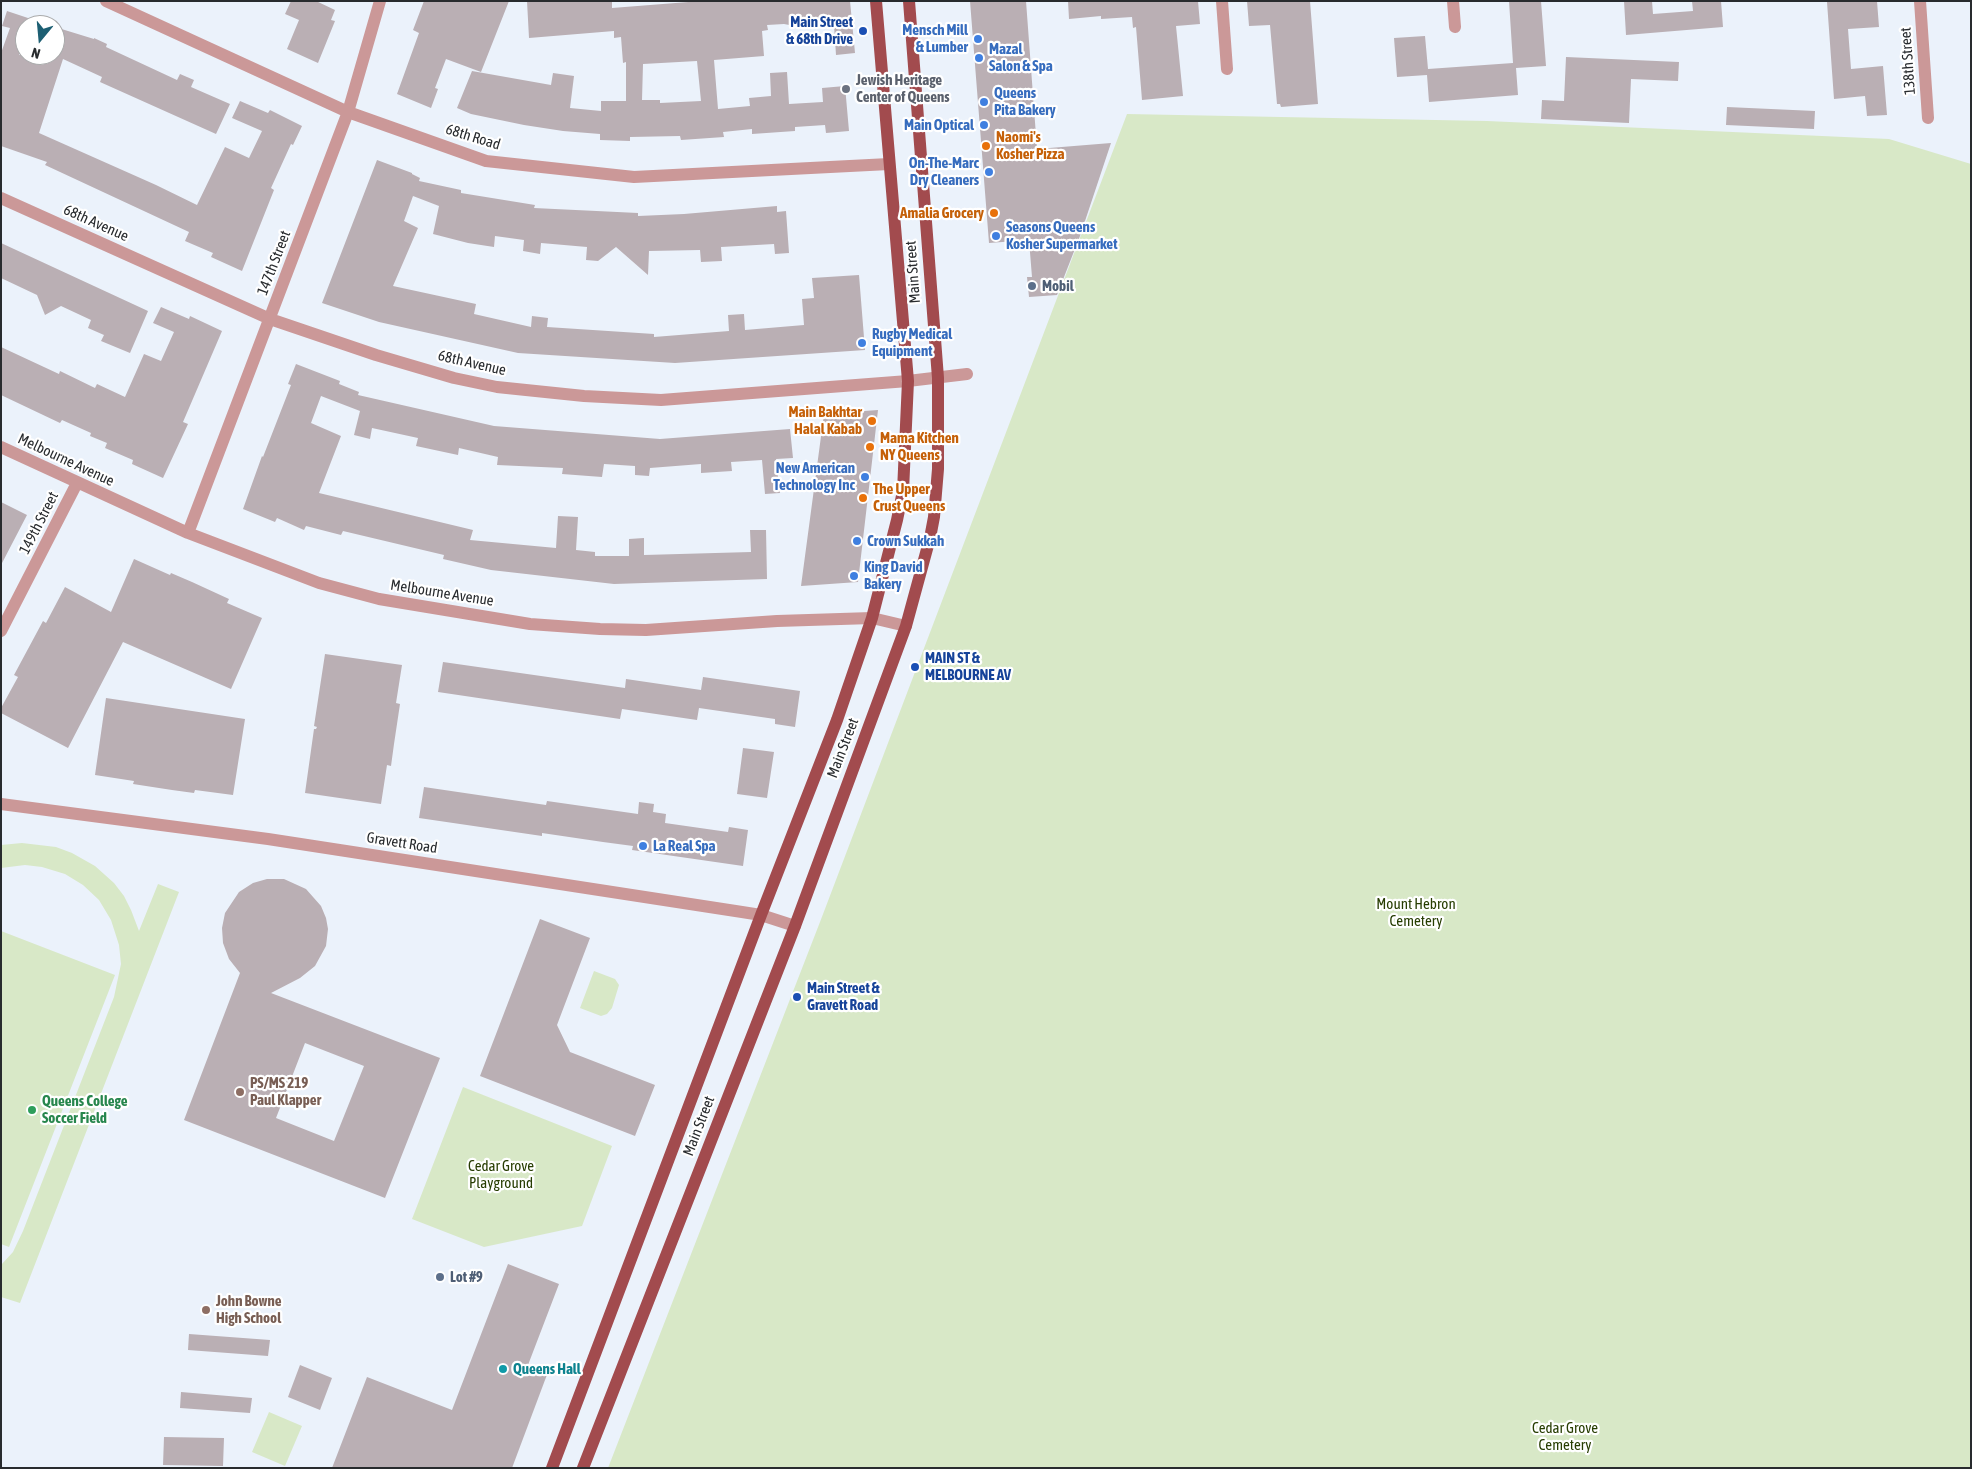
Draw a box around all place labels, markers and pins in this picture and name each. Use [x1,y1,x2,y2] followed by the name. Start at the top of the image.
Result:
[786,13,853,48] place label: Main Street & 68th Drive
[902,21,968,56] place label: Mensch Mill & Lumber
[857,25,869,37] marker: Main Street & 68th Drive
[972,33,984,45] marker: Mensch Mill & Lumber
[989,40,1053,75] place label: Mazal Salon & Spa
[973,52,985,64] marker: Mazal Salon & Spa
[856,71,950,106] place label: Jewish Heritage Center of Queens
[840,83,852,95] marker: Jewish Heritage Center of Queens
[994,84,1056,119] place label: Queens Pita Bakery
[978,96,990,108] marker: Queens Pita Bakery
[904,116,974,134] place label: Main Optical
[978,119,990,131] marker: Main Optical
[996,128,1064,163] place label: Naomi's Kosher Pizza
[980,140,992,152] marker: Naomi's Kosher Pizza
[909,154,979,189] place label: On-The-Marc Dry Cleaners
[983,166,995,178] marker: On-The-Marc Dry Cleaners
[900,204,984,222] place label: Amalia Grocery
[988,207,1000,219] marker: Amalia Grocery
[1006,218,1117,253] place label: Seasons Queens Kosher Supermarket
[990,230,1002,242] marker: Seasons Queens Kosher Supermarket
[1042,277,1074,295] place label: Mobil
[1026,280,1038,292] marker: Mobil
[872,325,952,360] place label: Rugby Medical Equipment
[856,337,868,349] marker: Rugby Medical Equipment
[789,403,862,438] place label: Main Bakhtar Halal Kabab
[866,415,878,427] marker: Main Bakhtar Halal Kabab
[880,429,959,464] place label: Mama Kitchen NY Queens
[864,441,876,453] marker: Mama Kitchen NY Queens
[773,459,855,494] place label: New American Technology Inc
[859,471,871,483] marker: New American Technology Inc
[873,480,945,515] place label: The Upper Crust Queens
[857,492,869,504] marker: The Upper Crust Queens
[867,532,944,550] place label: Crown Sukkah
[851,535,863,547] marker: Crown Sukkah
[864,558,923,593] place label: King David Bakery
[848,570,860,582] marker: King David Bakery
[925,649,1011,684] place label: MAIN ST & MELBOURNE AV
[909,661,921,673] marker: MAIN ST & MELBOURNE AV
[653,837,716,855] place label: La Real Spa
[637,840,649,852] marker: La Real Spa
[807,979,880,1014] place label: Main Street & Gravett Road
[791,991,803,1003] marker: Main Street & Gravett Road
[250,1074,321,1109] place label: PS/MS 219 Paul Klapper
[234,1086,246,1098] marker: PS/MS 219 Paul Klapper
[42,1092,128,1127] place label: Queens College Soccer Field
[26,1104,38,1116] marker: Queens College Soccer Field
[450,1268,483,1286] place label: Lot #9
[434,1271,446,1283] marker: Lot #9
[216,1292,282,1327] place label: John Bowne High School
[200,1304,212,1316] marker: John Bowne High School
[513,1360,581,1378] place label: Queens Hall
[497,1363,509,1375] marker: Queens Hall

